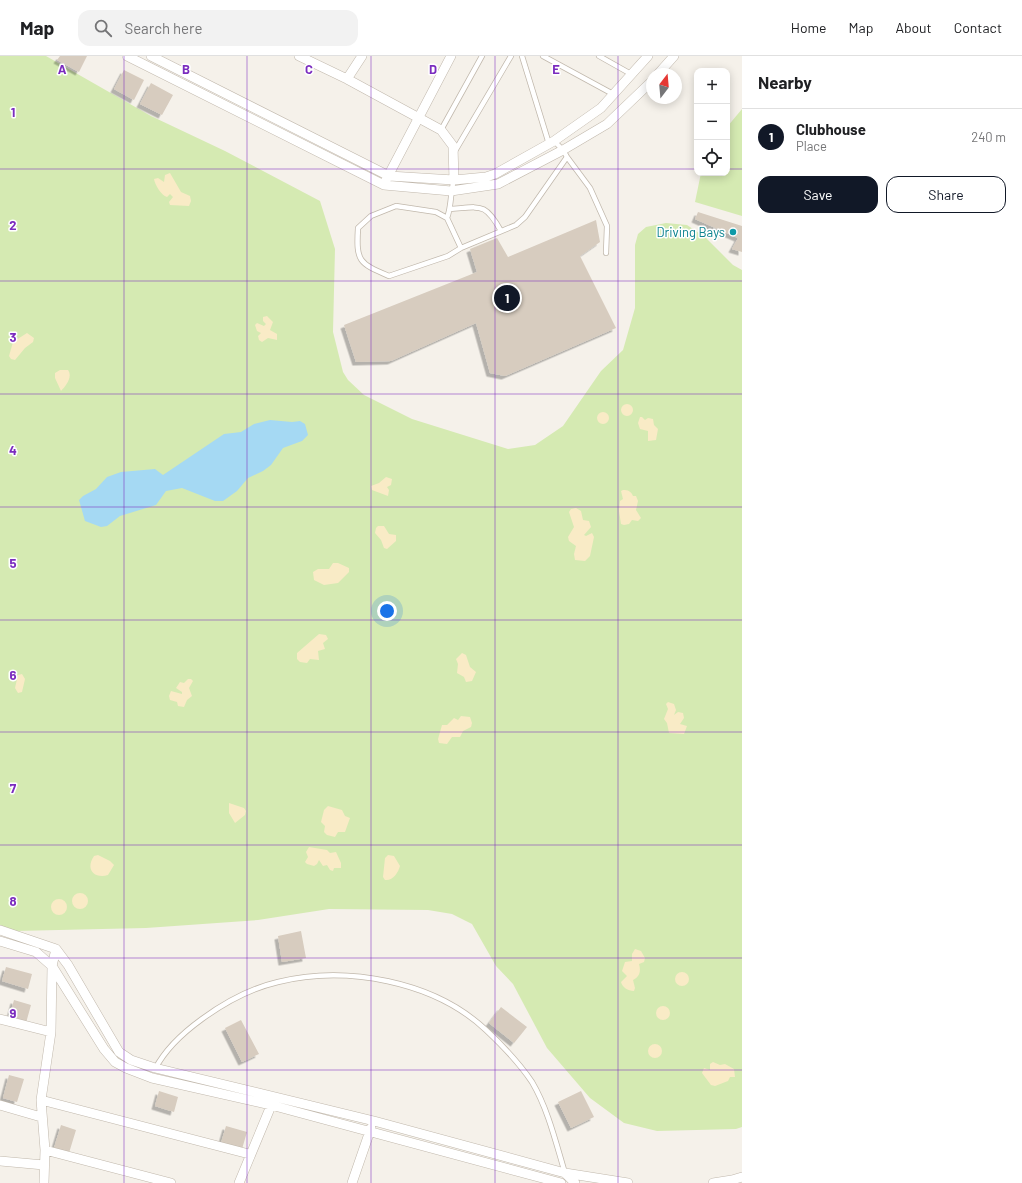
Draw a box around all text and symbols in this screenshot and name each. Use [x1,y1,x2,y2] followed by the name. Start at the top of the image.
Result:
[78,10,358,46] search box
[20,16,54,39] text: Map
[92,17,114,39] icon: search
[124,19,202,37] text: Search here
[791,19,827,36] text: Home
[849,19,873,36] text: Map
[895,19,932,36] text: About
[954,19,1002,36] text: Contact
[58,61,67,77] text: A
[182,61,190,77] text: B
[305,61,313,77] text: C
[429,61,437,77] text: D
[552,61,560,77] text: E
[646,68,682,104] north arrow
[694,68,730,176] map controls
[694,68,730,104] button: +
[758,72,812,92] text: Nearby
[11,104,15,120] text: 1
[694,104,730,140] button: −
[796,120,866,138] text: Clubhouse
[769,129,773,145] text: 1
[971,129,1006,145] text: 240 m
[796,138,827,154] text: Place
[694,140,730,176] button: locate
[758,176,878,213] button: Save
[886,176,1006,213] button: Share
[9,217,17,233] text: 2
[656,224,725,240] place label: Driving Bays
[728,227,738,237] marker: Driving Bays
[494,283,520,313] pin: 1
[9,329,17,345] text: 3
[9,442,17,458] text: 4
[9,555,17,571] text: 5
[377,601,397,621] your location
[10,667,17,683] text: 6
[10,780,17,796] text: 7
[9,893,17,909] text: 8
[10,1005,17,1021] text: 9

